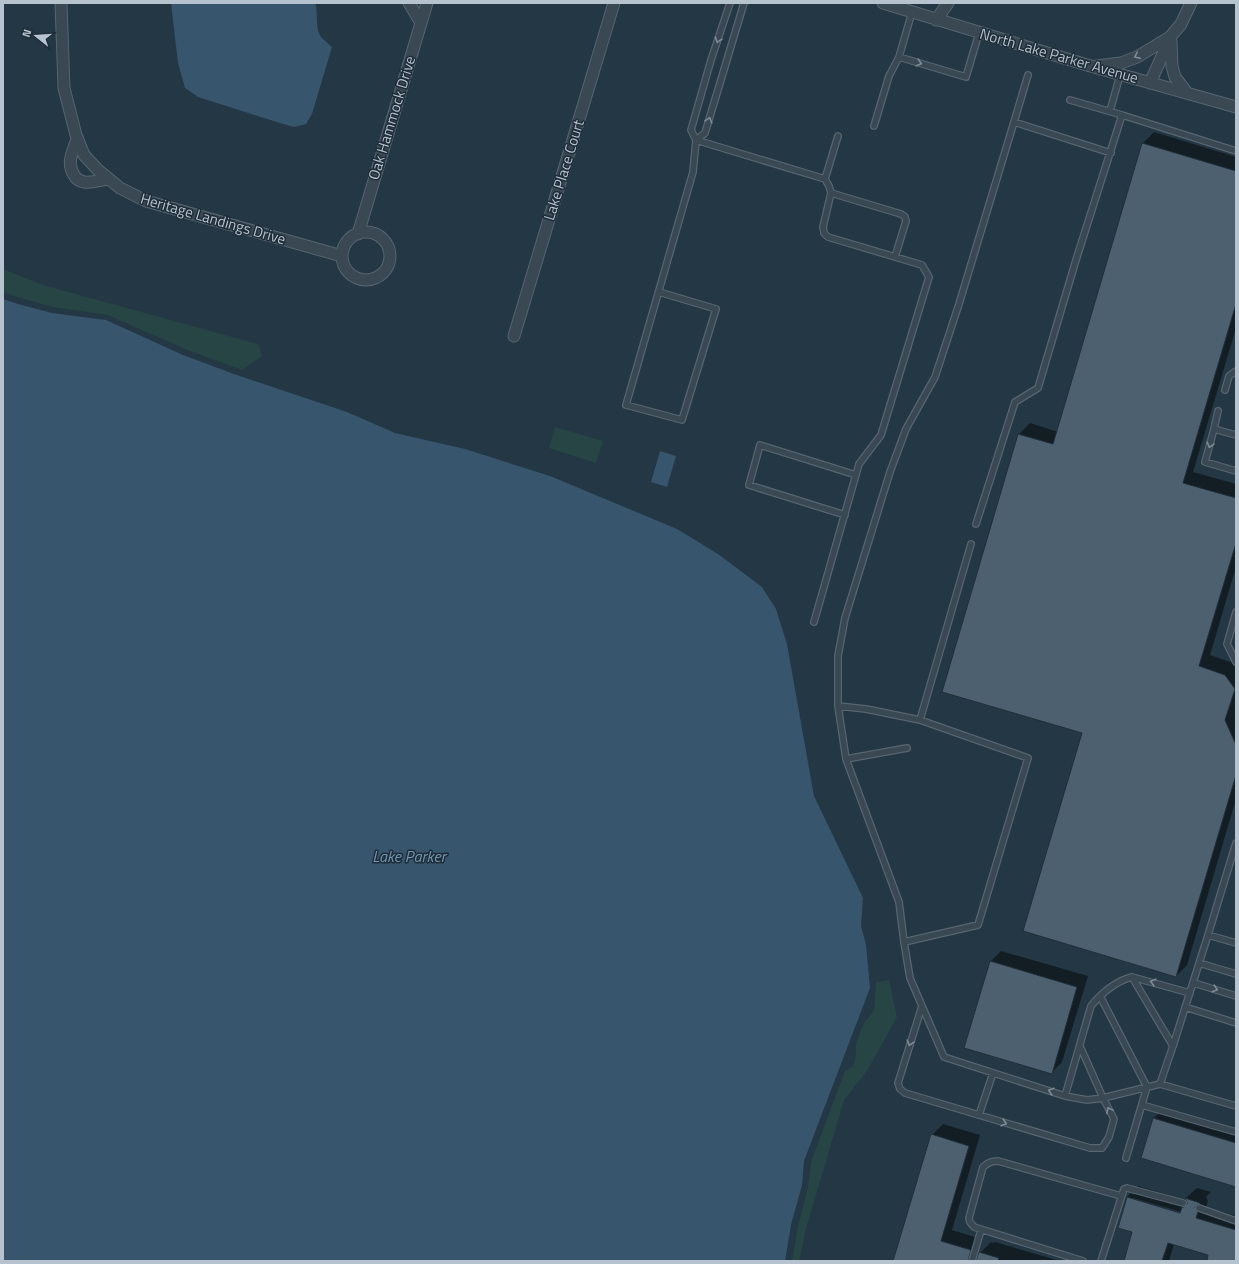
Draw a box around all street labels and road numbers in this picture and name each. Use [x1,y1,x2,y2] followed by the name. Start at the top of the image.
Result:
[977,22,1141,89] street label: North Lake Parker Avenue
[362,53,421,183] street label: Oak Hammock Drive
[537,116,590,223] street label: Lake Place Court
[138,187,289,250] street label: Heritage Landings Drive

